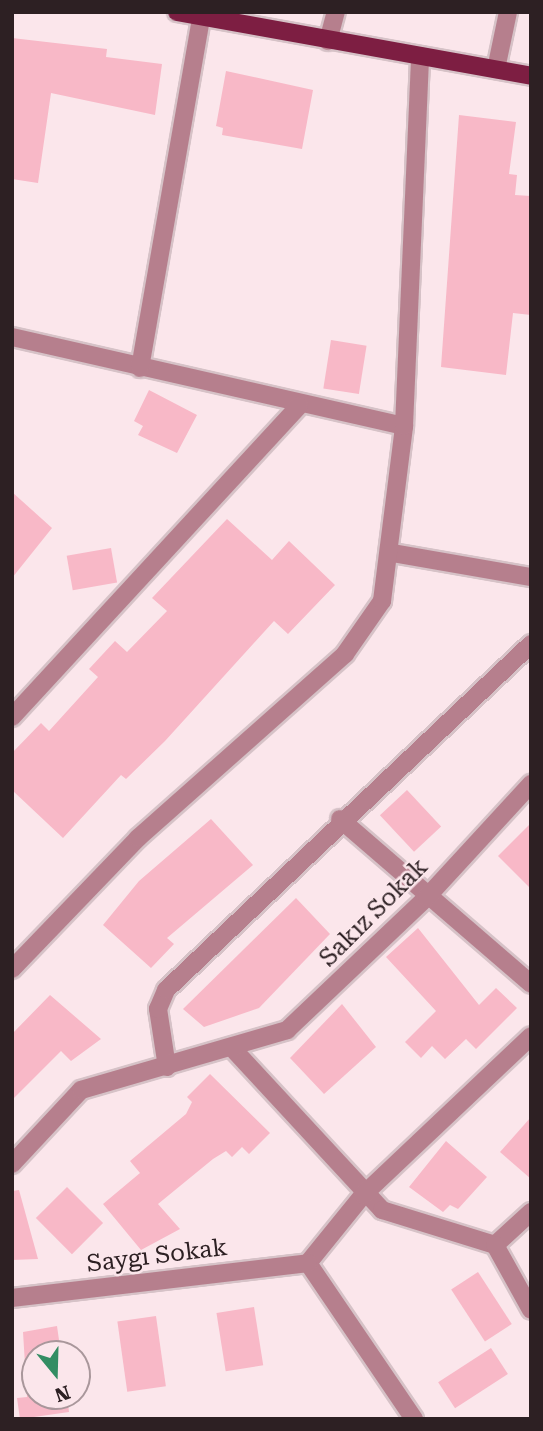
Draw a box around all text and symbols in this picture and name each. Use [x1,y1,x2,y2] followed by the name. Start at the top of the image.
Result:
[314,853,434,973] street label: Sakız Sokak
[85,1233,229,1279] street label: Saygı Sokak
[21,1340,91,1410] north arrow
[52,1380,73,1407] text: N

